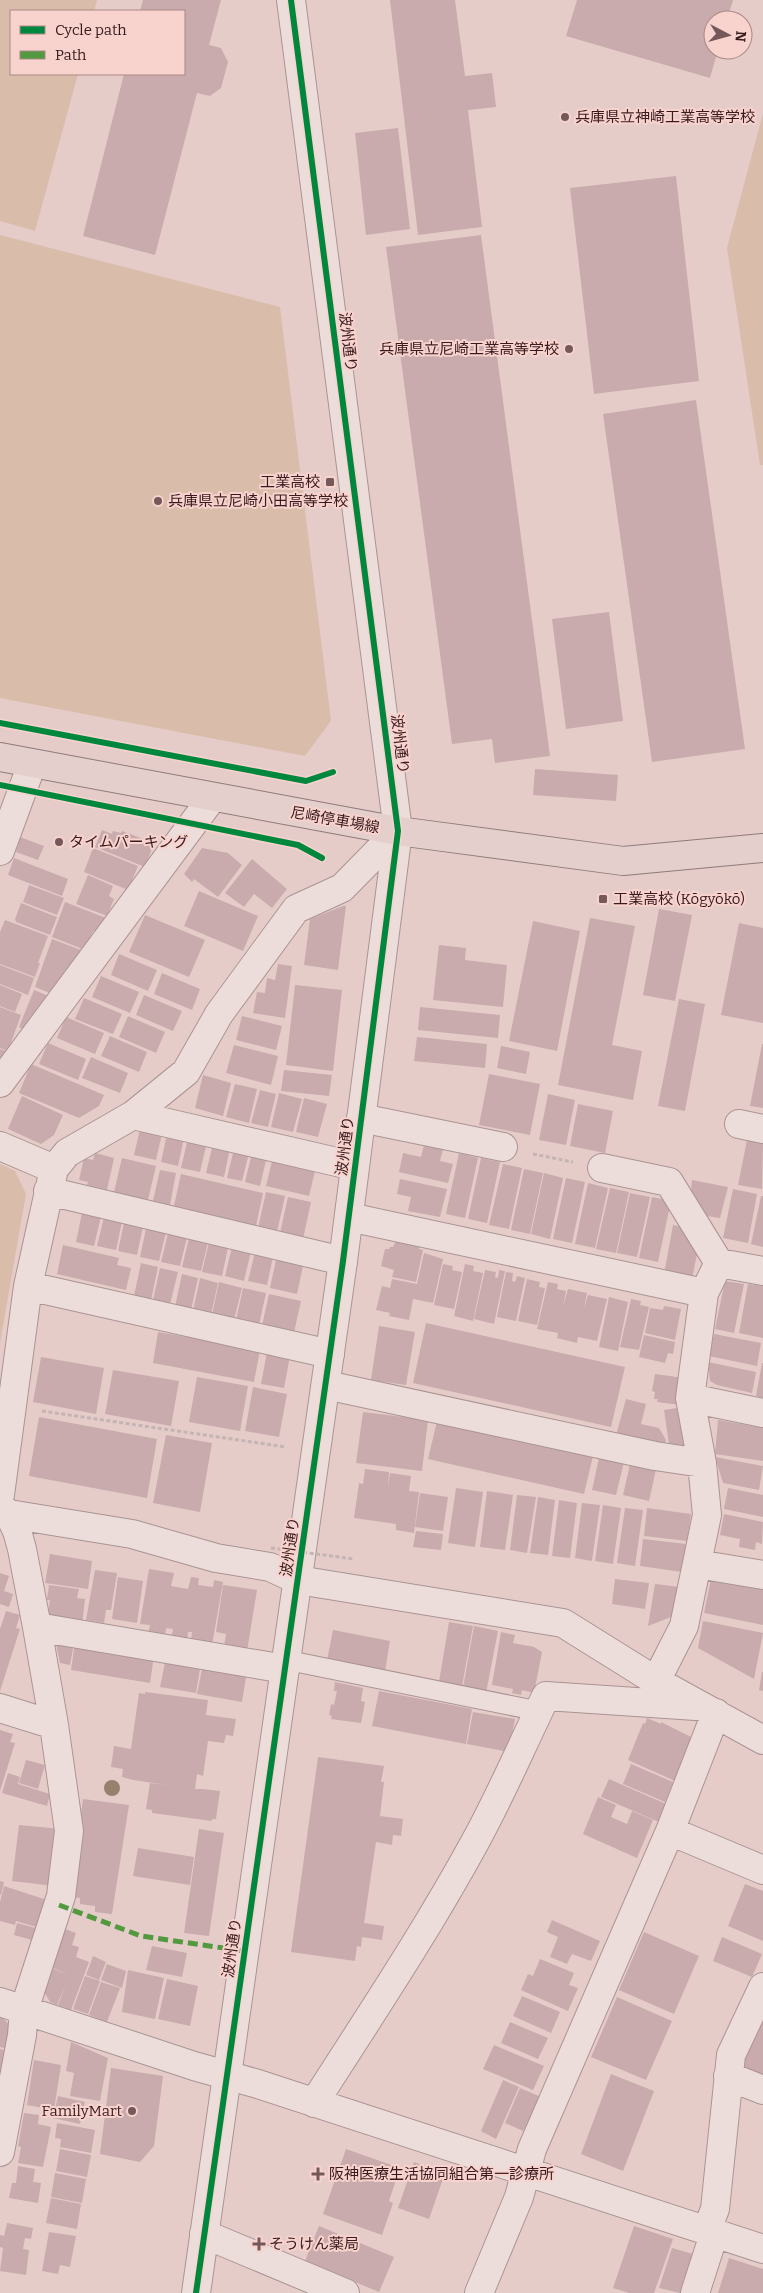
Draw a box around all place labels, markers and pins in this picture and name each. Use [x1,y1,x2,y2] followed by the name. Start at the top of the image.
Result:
[575,108,755,126] place label: 兵庫県立神崎工業高等学校
[559,111,571,123] marker: 兵庫県立神崎工業高等学校
[379,340,559,358] place label: 兵庫県立尼崎工業高等学校
[563,343,575,355] marker: 兵庫県立尼崎工業高等学校
[260,473,320,491] place label: 工業高校
[324,476,336,488] marker: 工業高校
[168,492,348,510] place label: 兵庫県立尼崎小田高等学校
[152,495,164,507] marker: 兵庫県立尼崎小田高等学校
[69,833,188,851] place label: タイムパーキング
[53,836,65,848] marker: タイムパーキング
[613,890,745,908] place label: 工業高校 (Kōgyōkō)
[597,893,609,905] marker: 工業高校 (Kōgyōkō)
[42,2102,123,2120] place label: FamilyMart
[126,2105,138,2117] marker: FamilyMart
[329,2165,554,2183] place label: 阪神医療生活協同組合第一診療所
[311,2167,325,2181] marker: 阪神医療生活協同組合第一診療所
[269,2235,359,2253] place label: そうけん薬局
[253,2238,265,2250] marker: そうけん薬局

